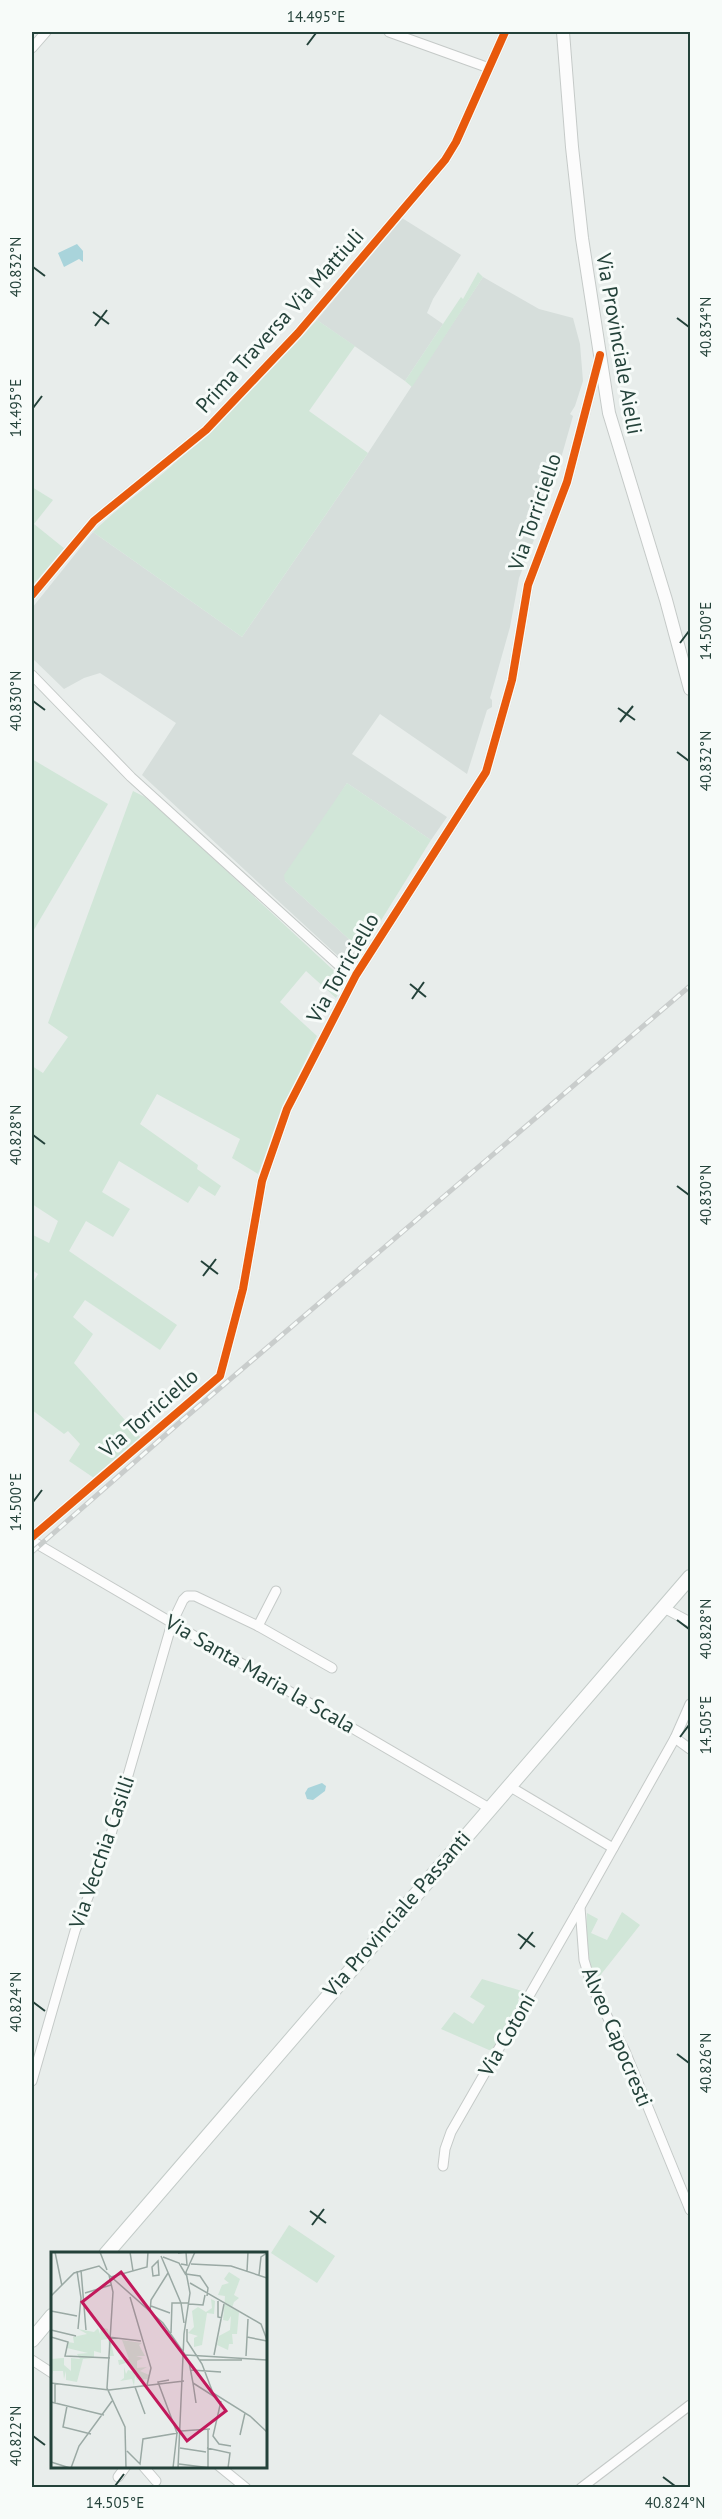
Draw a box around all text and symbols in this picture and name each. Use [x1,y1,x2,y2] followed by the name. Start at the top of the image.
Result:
[287,7,345,26] text: 14.495°E
[190,223,370,418] street label: Prima Traversa Via Mattiuli
[6,237,25,297] text: 40.832°N
[590,250,649,437] street label: Via Provinciale Aielli
[696,297,715,357] text: 40.834°N
[6,379,25,437] text: 14.495°E
[502,450,567,575] street label: Via Torriciello
[696,602,715,660] text: 14.500°E
[6,671,25,731] text: 40.830°N
[696,731,715,791] text: 40.832°N
[300,908,385,1028] street label: Via Torriciello
[6,1105,25,1165] text: 40.828°N
[696,1165,715,1225] text: 40.830°N
[93,1362,204,1464] street label: Via Torriciello
[6,1473,25,1531] text: 14.500°E
[696,1599,715,1659] text: 40.828°N
[159,1608,360,1739] street label: Via Santa Maria la Scala
[696,1696,715,1754] text: 14.505°E
[62,1772,140,1933] street label: Via Vecchia Casilli
[316,1825,476,2003] street label: Via Provinciale Passanti
[576,1963,659,2111] street label: Alveo Capocresti
[6,1972,25,2032] text: 40.824°N
[472,1988,541,2082] street label: Via Cotoni
[696,2033,715,2093] text: 40.826°N
[51,2252,267,2468] inset map
[6,2406,25,2466] text: 40.822°N
[86,2493,144,2512] text: 14.505°E
[645,2493,705,2512] text: 40.824°N

